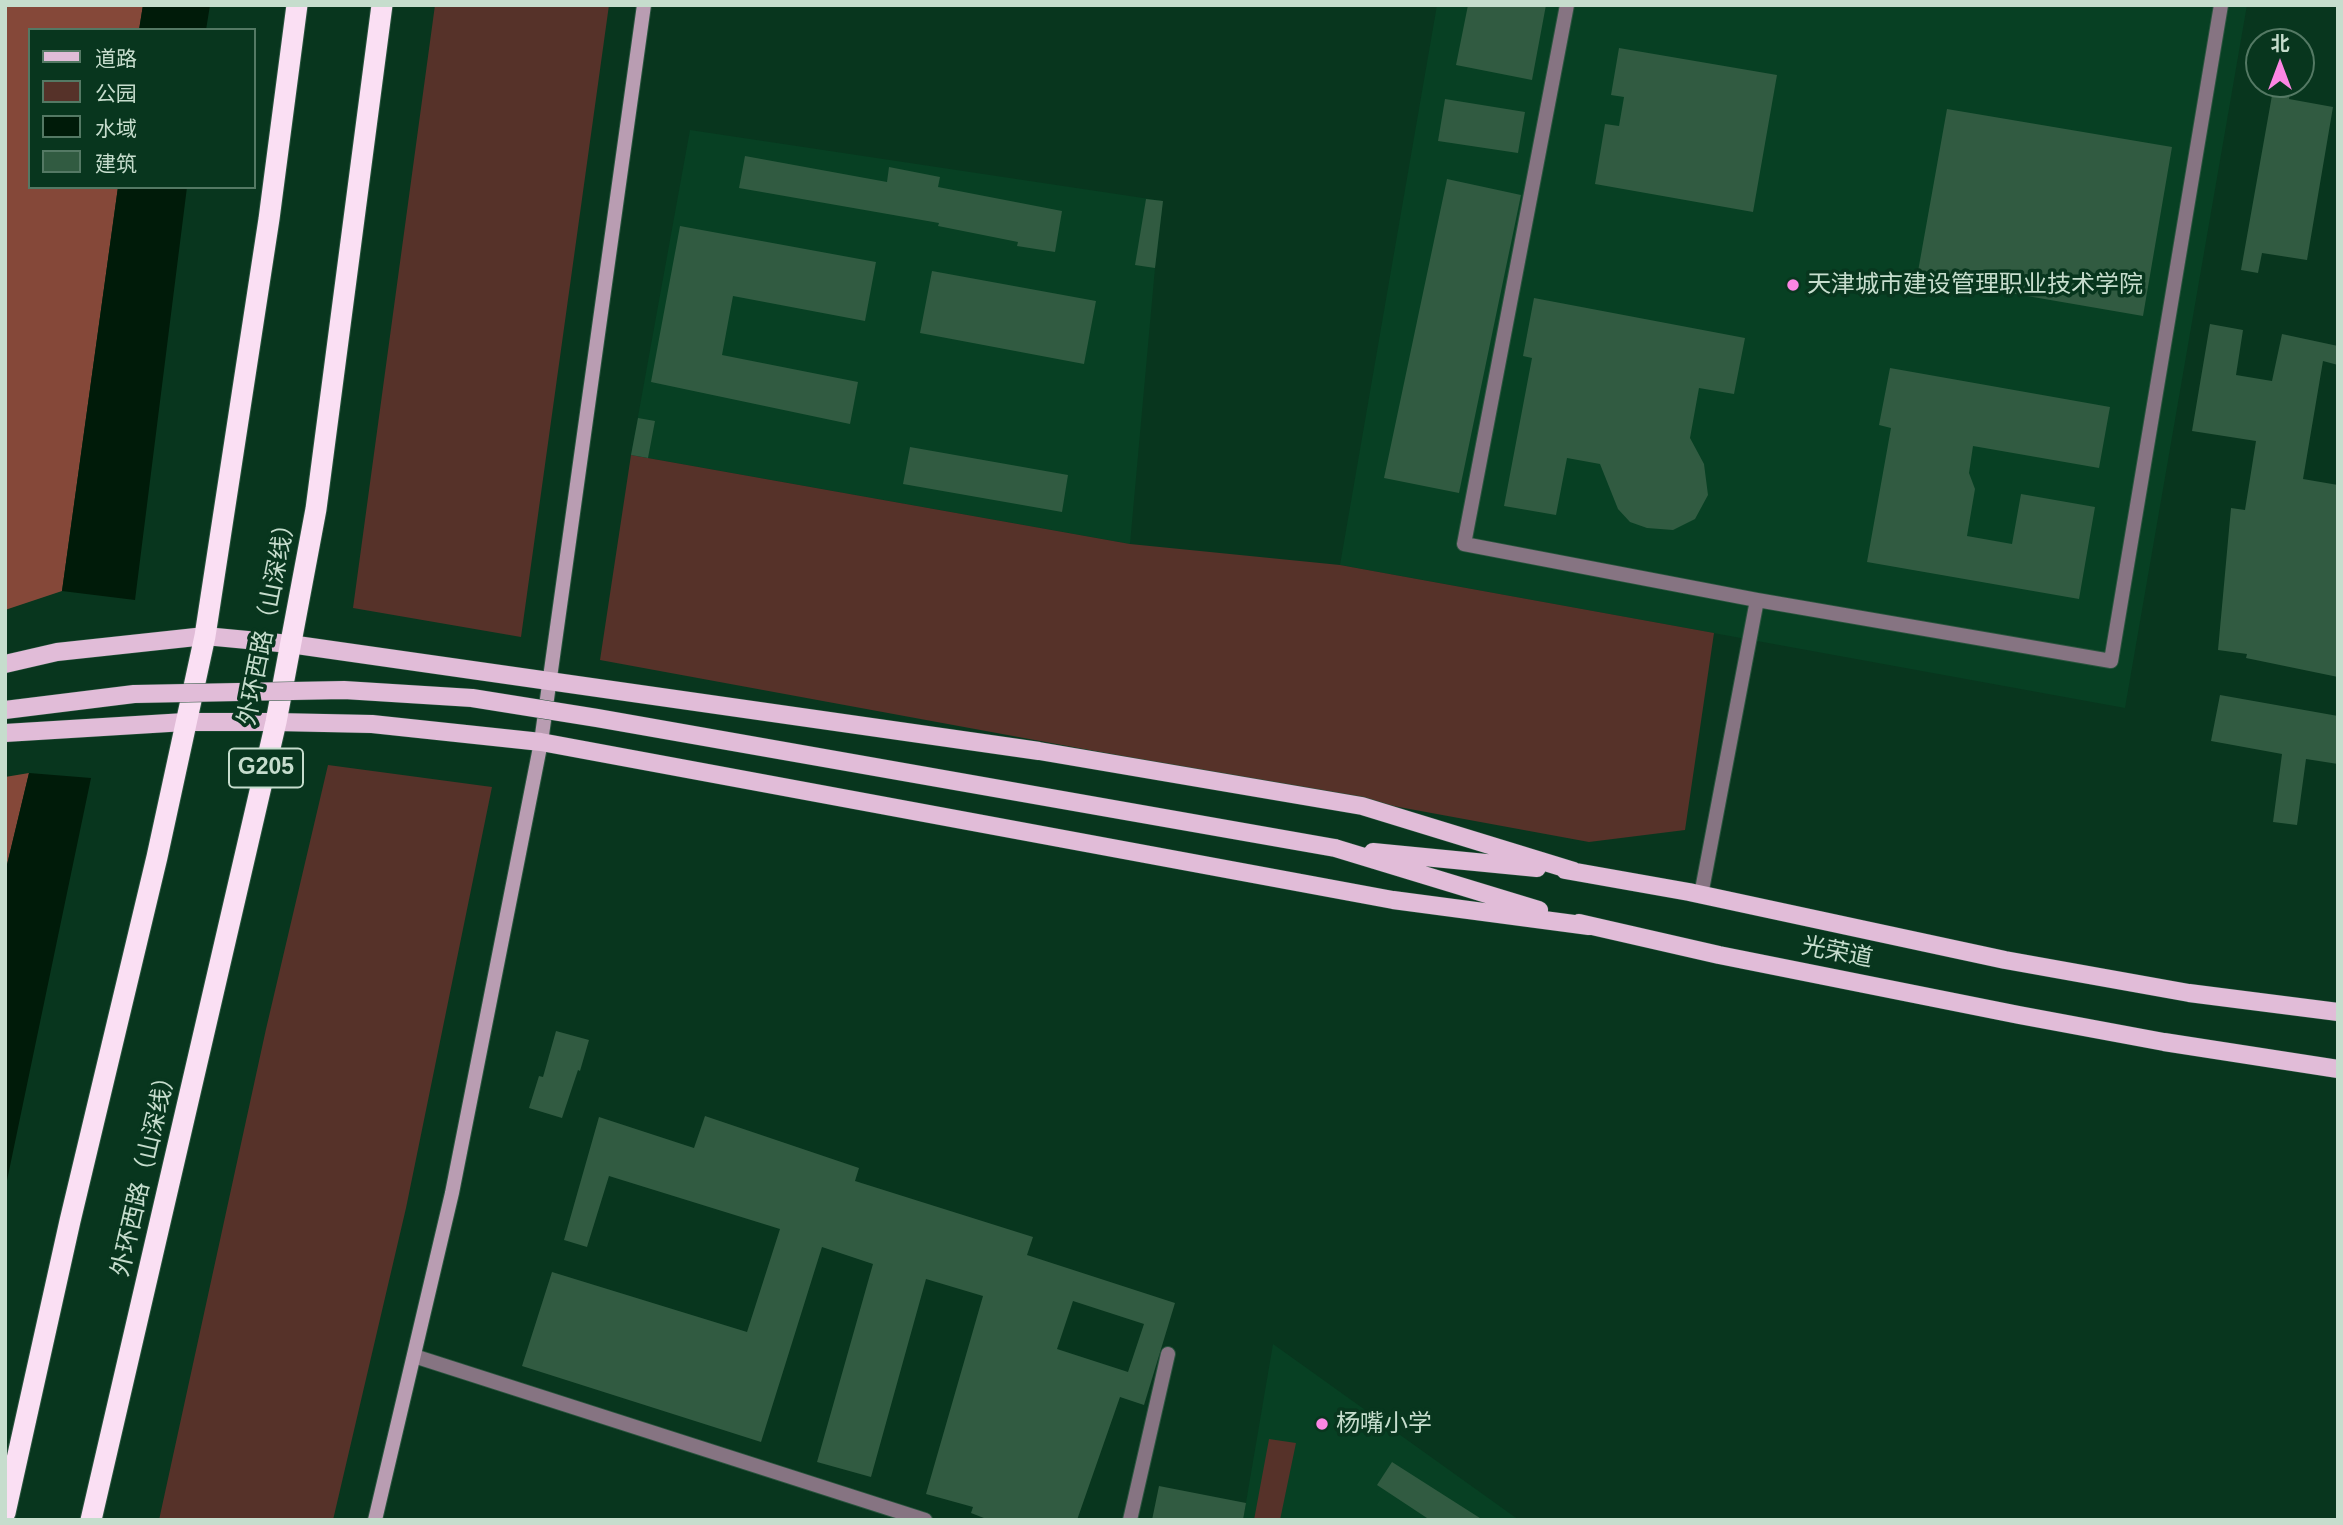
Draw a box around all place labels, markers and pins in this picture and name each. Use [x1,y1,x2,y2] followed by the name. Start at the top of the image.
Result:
[1807,271,2143,299] place label: 天津城市建设管理职业技术学院
[1785,277,1801,293] marker: 天津城市建设管理职业技术学院
[1336,1410,1432,1438] place label: 杨嘴小学
[1314,1416,1330,1432] marker: 杨嘴小学

